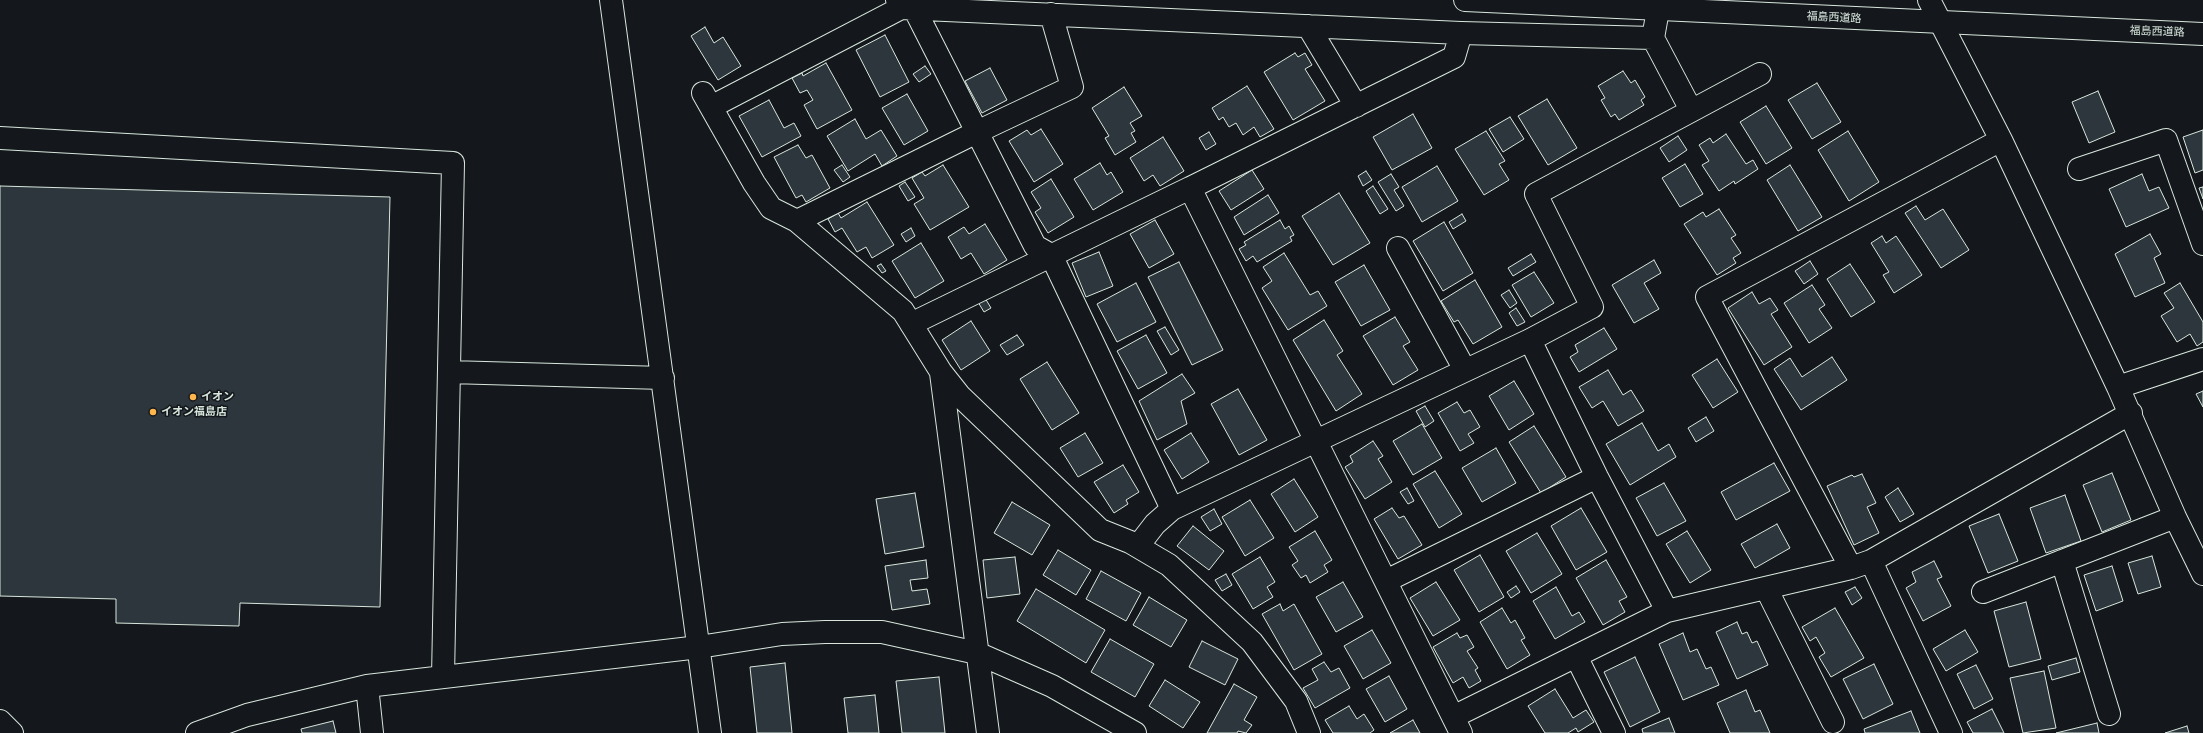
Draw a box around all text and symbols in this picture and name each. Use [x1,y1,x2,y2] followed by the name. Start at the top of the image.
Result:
[1806,10,1862,26] street label: 福島西道路
[2129,24,2185,40] street label: 福島西道路
[201,390,234,404] place label: イオン
[188,392,198,402] marker: イオン
[161,405,227,419] place label: イオン福島店
[148,407,158,417] marker: イオン福島店

